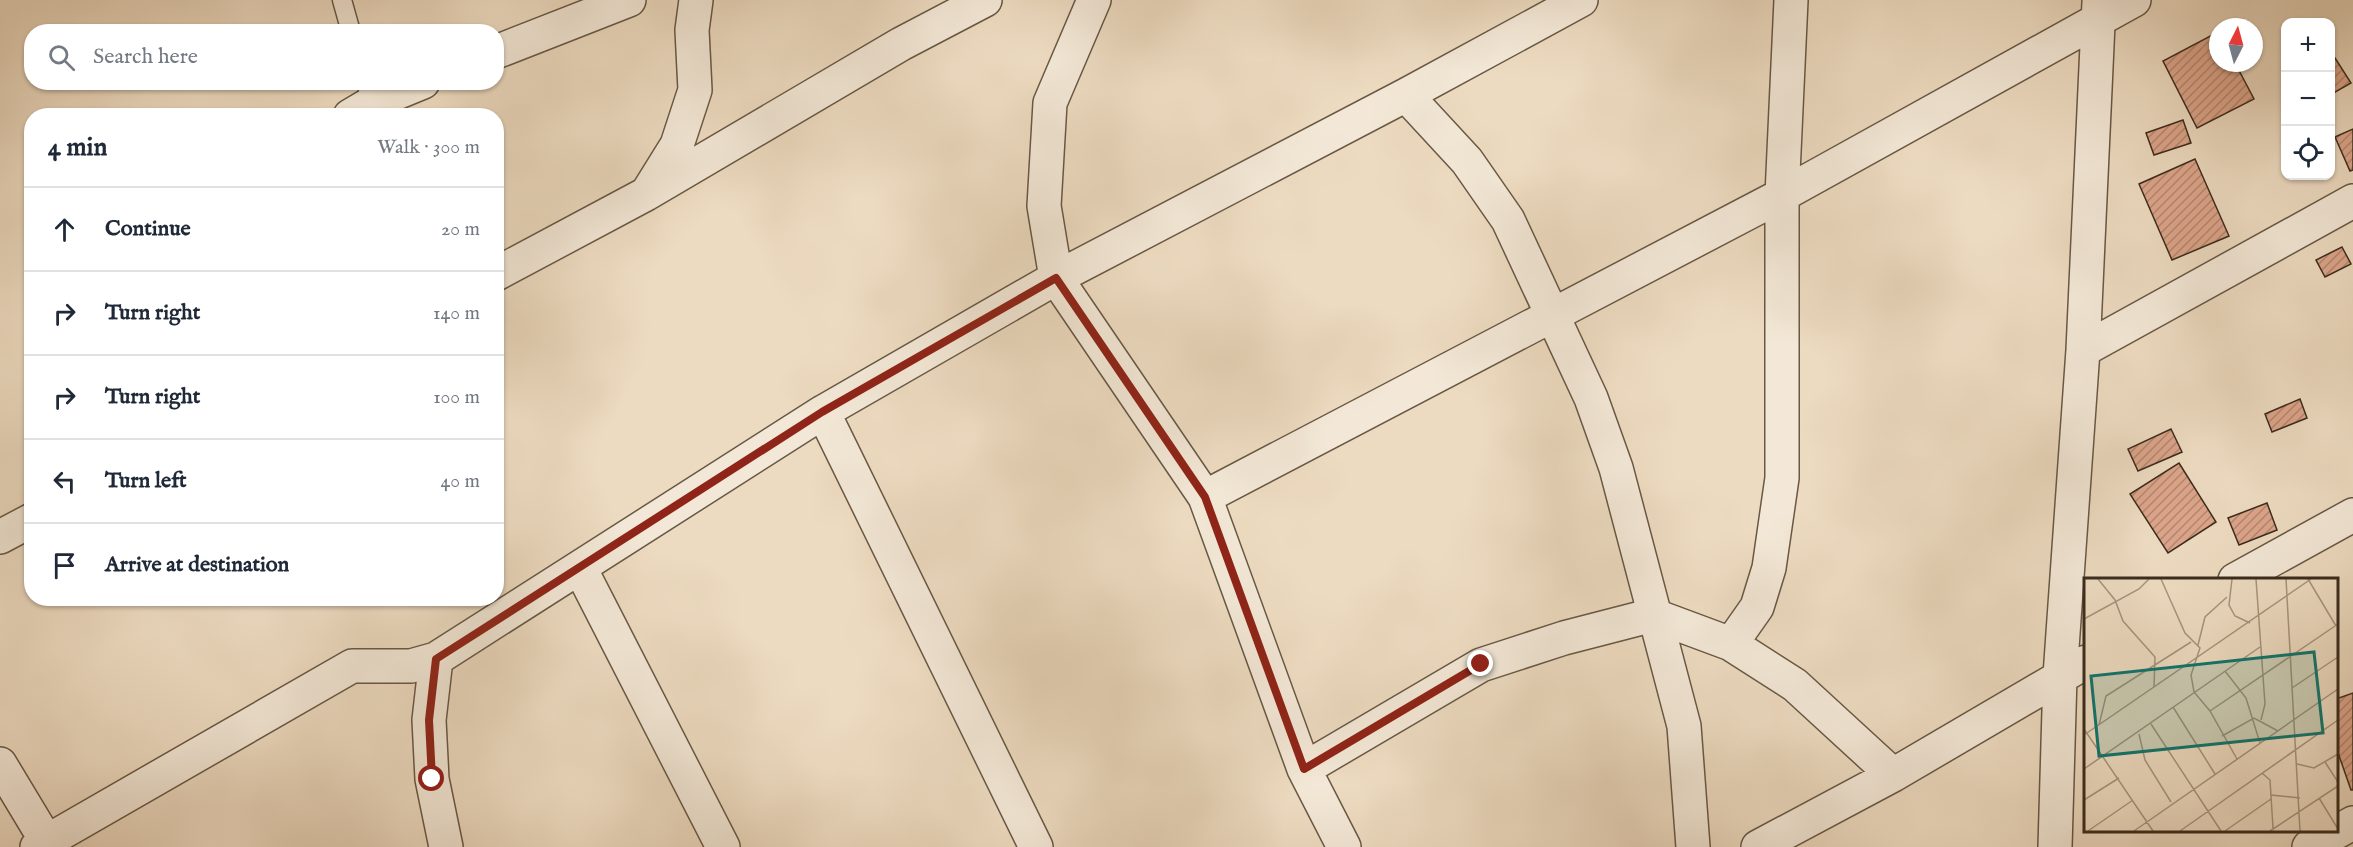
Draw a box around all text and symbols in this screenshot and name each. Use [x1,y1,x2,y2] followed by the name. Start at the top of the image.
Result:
[2209,18,2263,72] north arrow
[2281,18,2335,180] map controls
[2281,18,2335,72] button: +
[24,24,504,90] search box
[45,41,78,74] icon: search
[93,43,198,71] text: Search here
[2281,72,2335,126] button: −
[2281,126,2335,180] button: locate
[48,131,107,164] text: 4 min
[377,135,480,160] text: Walk · 300 m
[48,213,81,246] icon: ahead
[105,215,191,243] text: Continue
[441,217,480,242] text: 20 m
[48,297,81,330] icon: right
[105,299,200,327] text: Turn right
[433,301,480,326] text: 140 m
[48,381,81,414] icon: right
[105,383,200,411] text: Turn right
[433,385,480,410] text: 100 m
[48,465,81,498] icon: left
[105,467,187,495] text: Turn left
[441,469,480,494] text: 40 m
[48,549,81,582] icon: arrive
[105,551,289,579] text: Arrive at destination
[2084,578,2338,832] inset map
[1467,650,1493,676] route end
[418,765,444,791] route start

